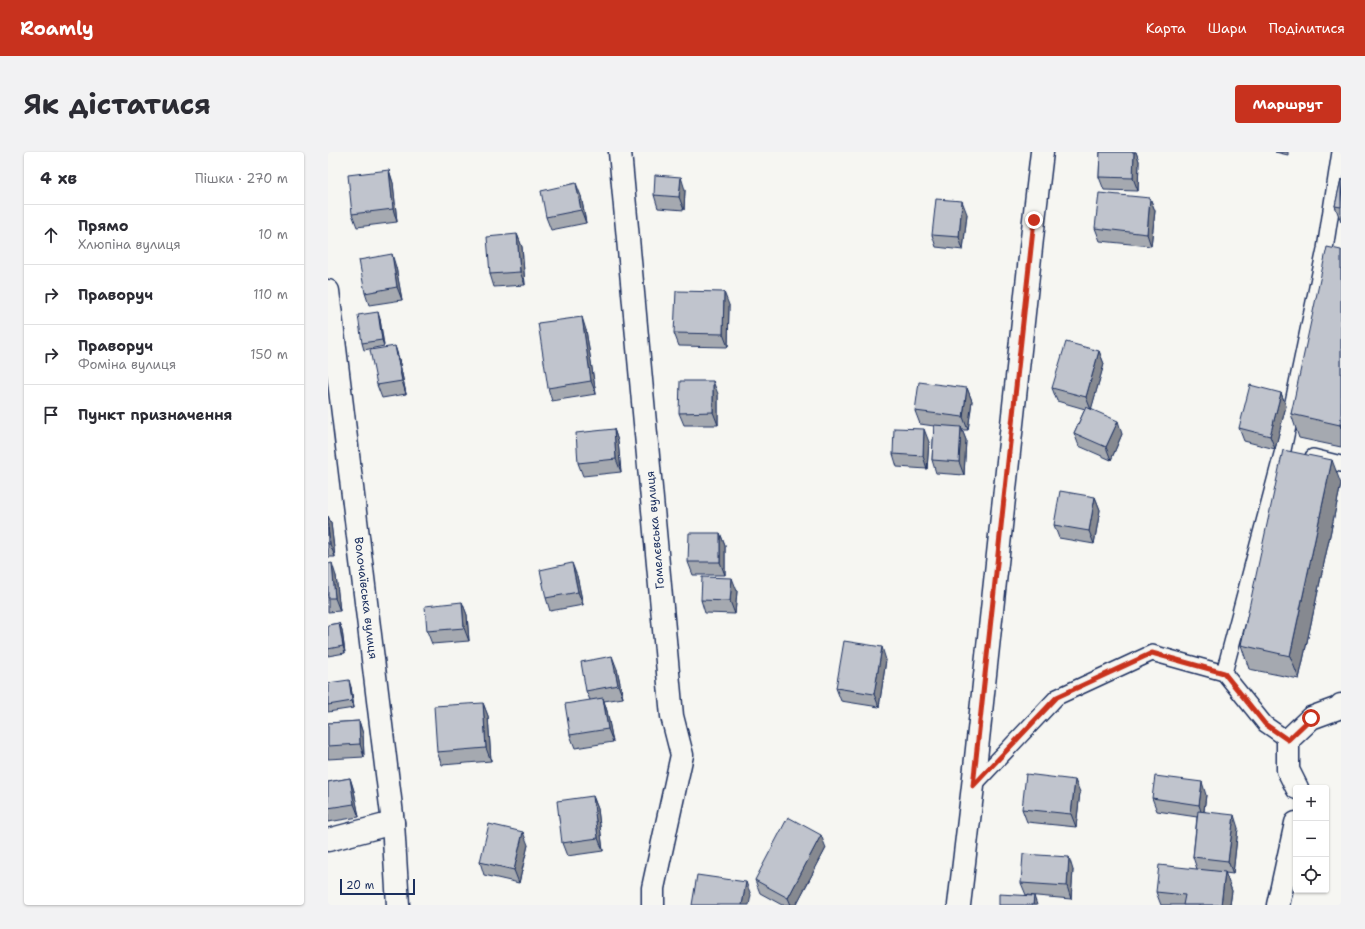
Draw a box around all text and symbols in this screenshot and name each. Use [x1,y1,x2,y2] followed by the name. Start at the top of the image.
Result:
[20,16,94,41] text: Roamly
[1146,19,1186,37] text: Карта
[1208,19,1247,37] text: Шари
[1269,19,1345,37] text: Поділитися
[24,85,211,123] text: Як дістатися
[1235,85,1341,123] button: Маршрут
[40,167,77,189] text: 4 хв
[195,170,288,187] text: Пішки · 270 m
[1025,211,1043,229] route end
[78,216,128,236] text: Прямо
[40,224,62,246] icon: ahead
[258,226,288,243] text: 10 m
[78,236,181,253] text: Хлюпіна вулиця
[40,284,62,306] icon: right
[78,285,153,305] text: Праворуч
[253,286,288,303] text: 110 m
[78,336,153,356] text: Праворуч
[40,344,62,366] icon: right
[250,346,288,363] text: 150 m
[78,356,176,373] text: Фоміна вулиця
[40,404,62,426] icon: arrive
[78,405,233,425] text: Пункт призначення
[642,470,668,590] street label: Гомелєвська вулиця
[351,536,381,660] street label: Волочаївська вулиця
[1302,709,1320,727] route start
[1293,785,1329,893] map controls
[1293,785,1329,821] button: +
[1293,821,1329,857] button: −
[1293,857,1329,893] button: locate
[340,877,415,896] scale bar
[346,878,374,893] text: 20 m

